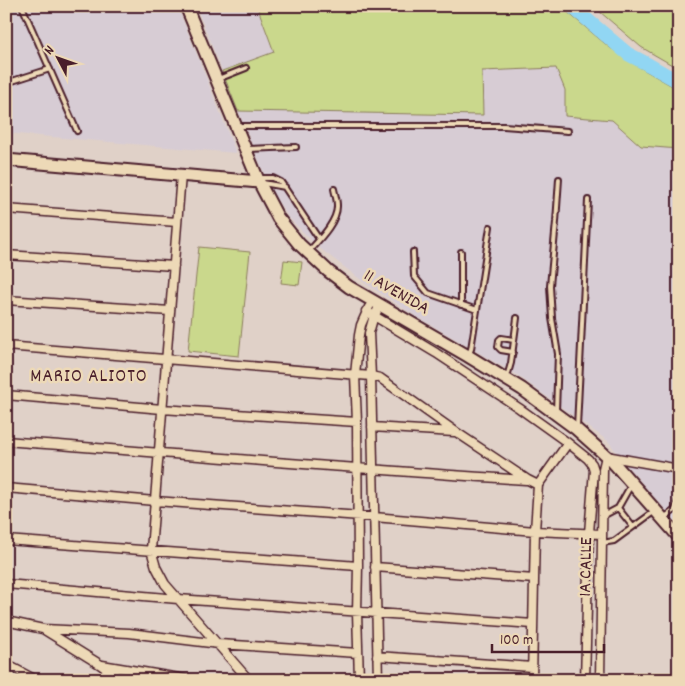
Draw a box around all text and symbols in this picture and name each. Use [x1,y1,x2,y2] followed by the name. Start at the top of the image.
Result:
[32,32,82,82] north arrow
[40,42,60,60] text: N
[358,264,434,322] street label: 11 AVENIDA
[30,364,148,391] district label: MARIO ALIOTO
[574,537,600,597] street label: 1A CALLE
[492,621,605,653] scale bar
[500,630,533,652] text: 100 m

